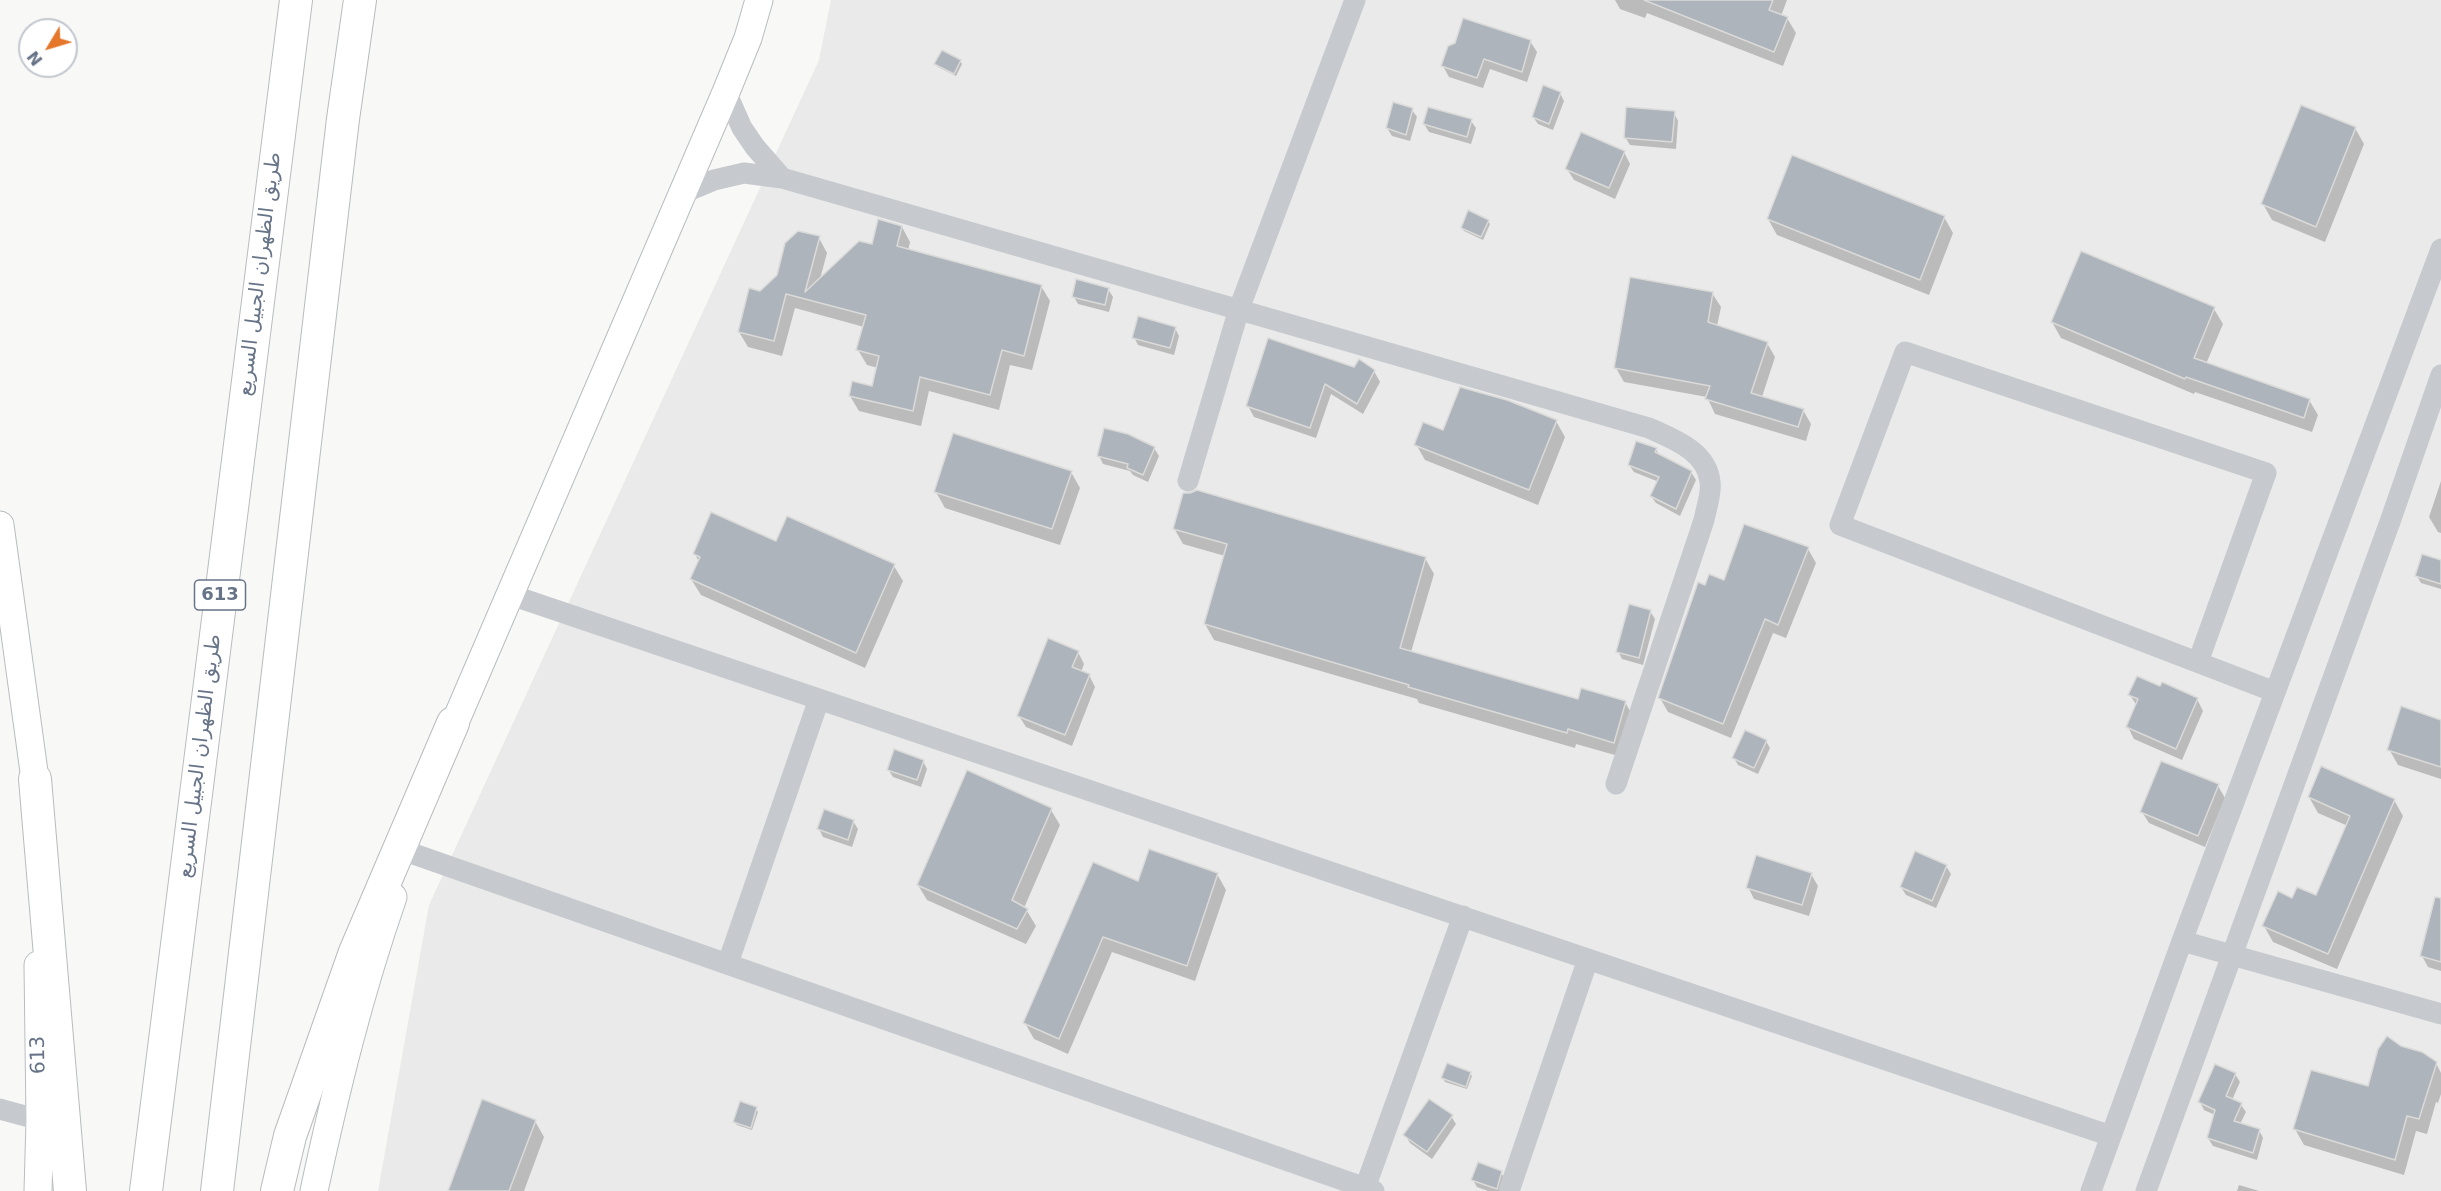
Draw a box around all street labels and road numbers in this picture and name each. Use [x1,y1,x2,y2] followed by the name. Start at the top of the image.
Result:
[233,151,287,397] street label: طريق الظهران الجبيل السريع
[194,580,246,610] road number: 613
[173,633,227,879] street label: طريق الظهران الجبيل السريع
[27,1036,51,1074] street label: 613

